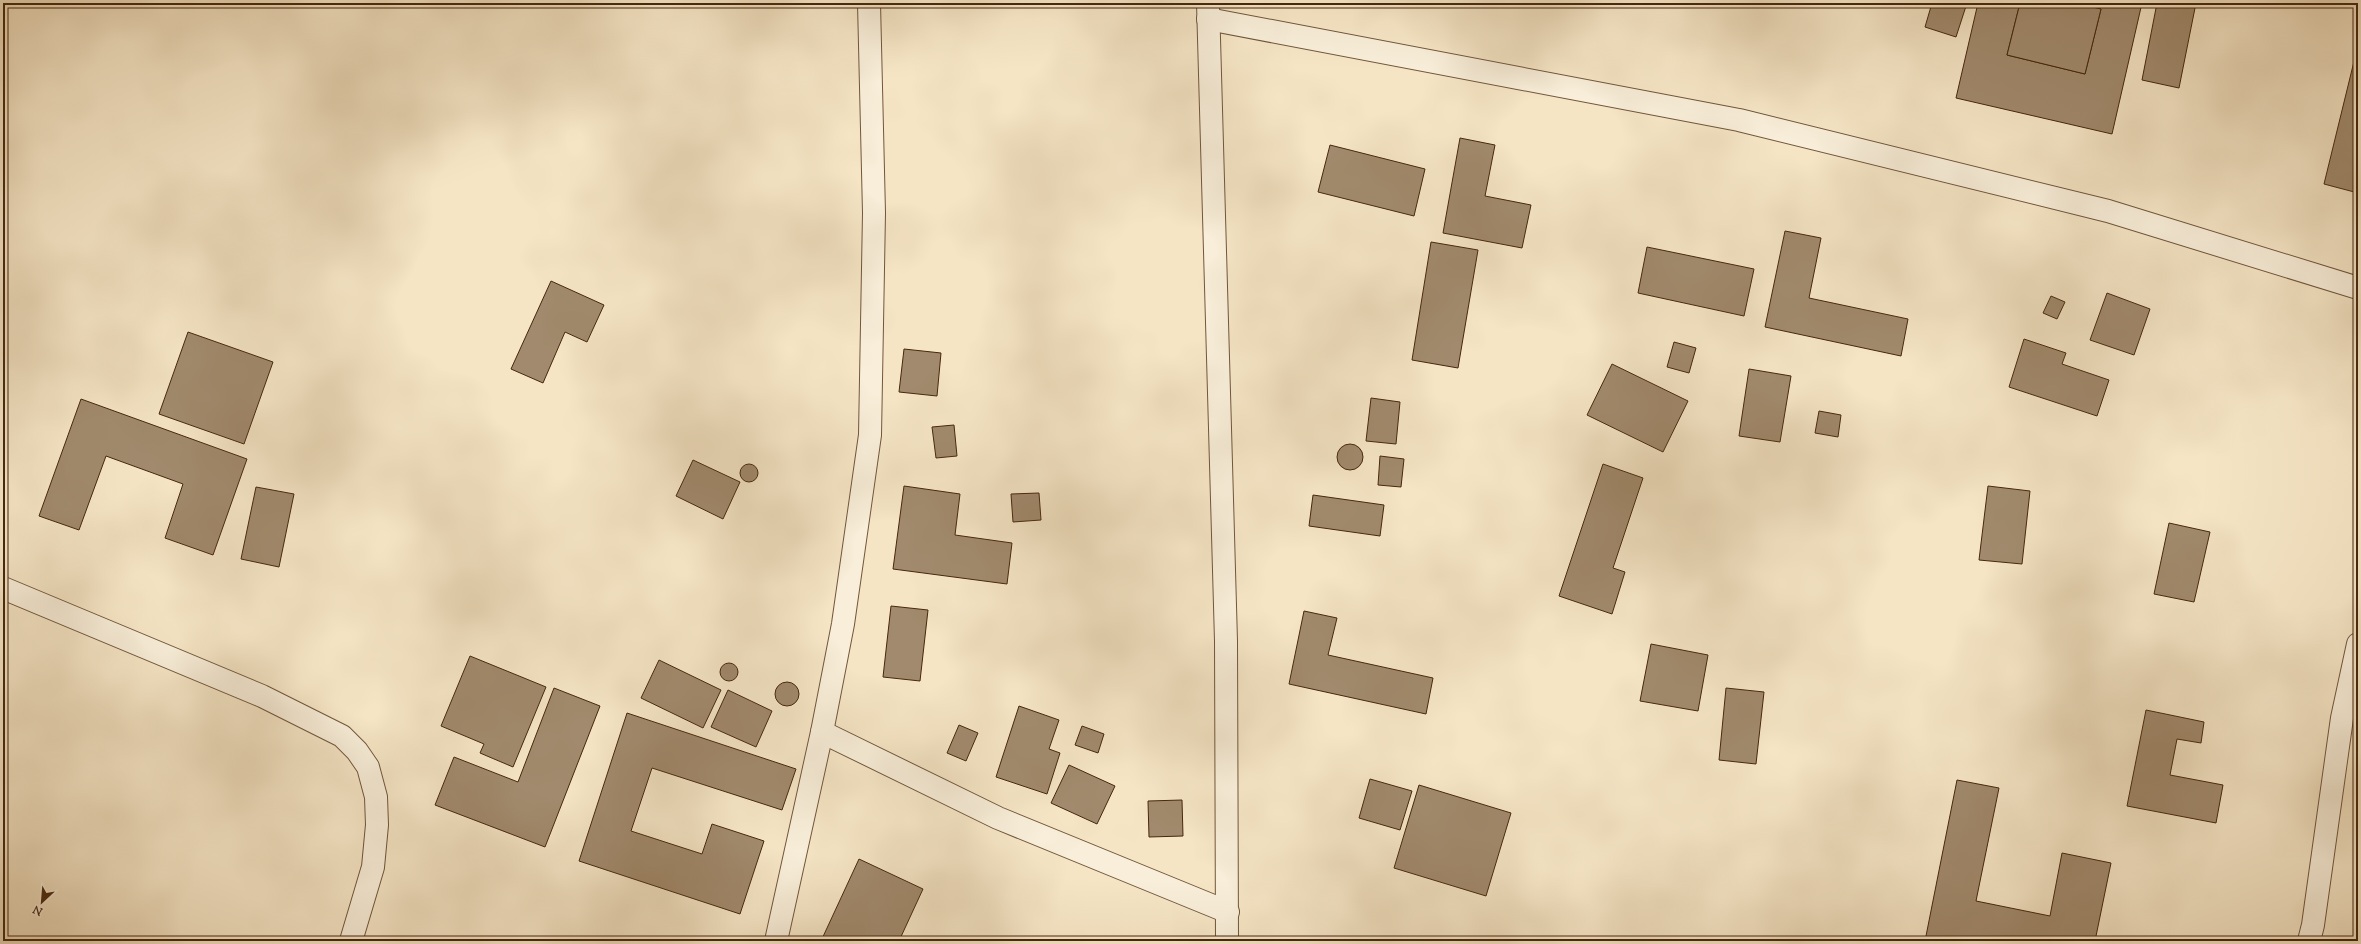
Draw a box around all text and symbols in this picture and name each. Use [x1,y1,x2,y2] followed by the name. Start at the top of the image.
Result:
[22,882,62,922] north arrow
[30,901,46,920] text: N

